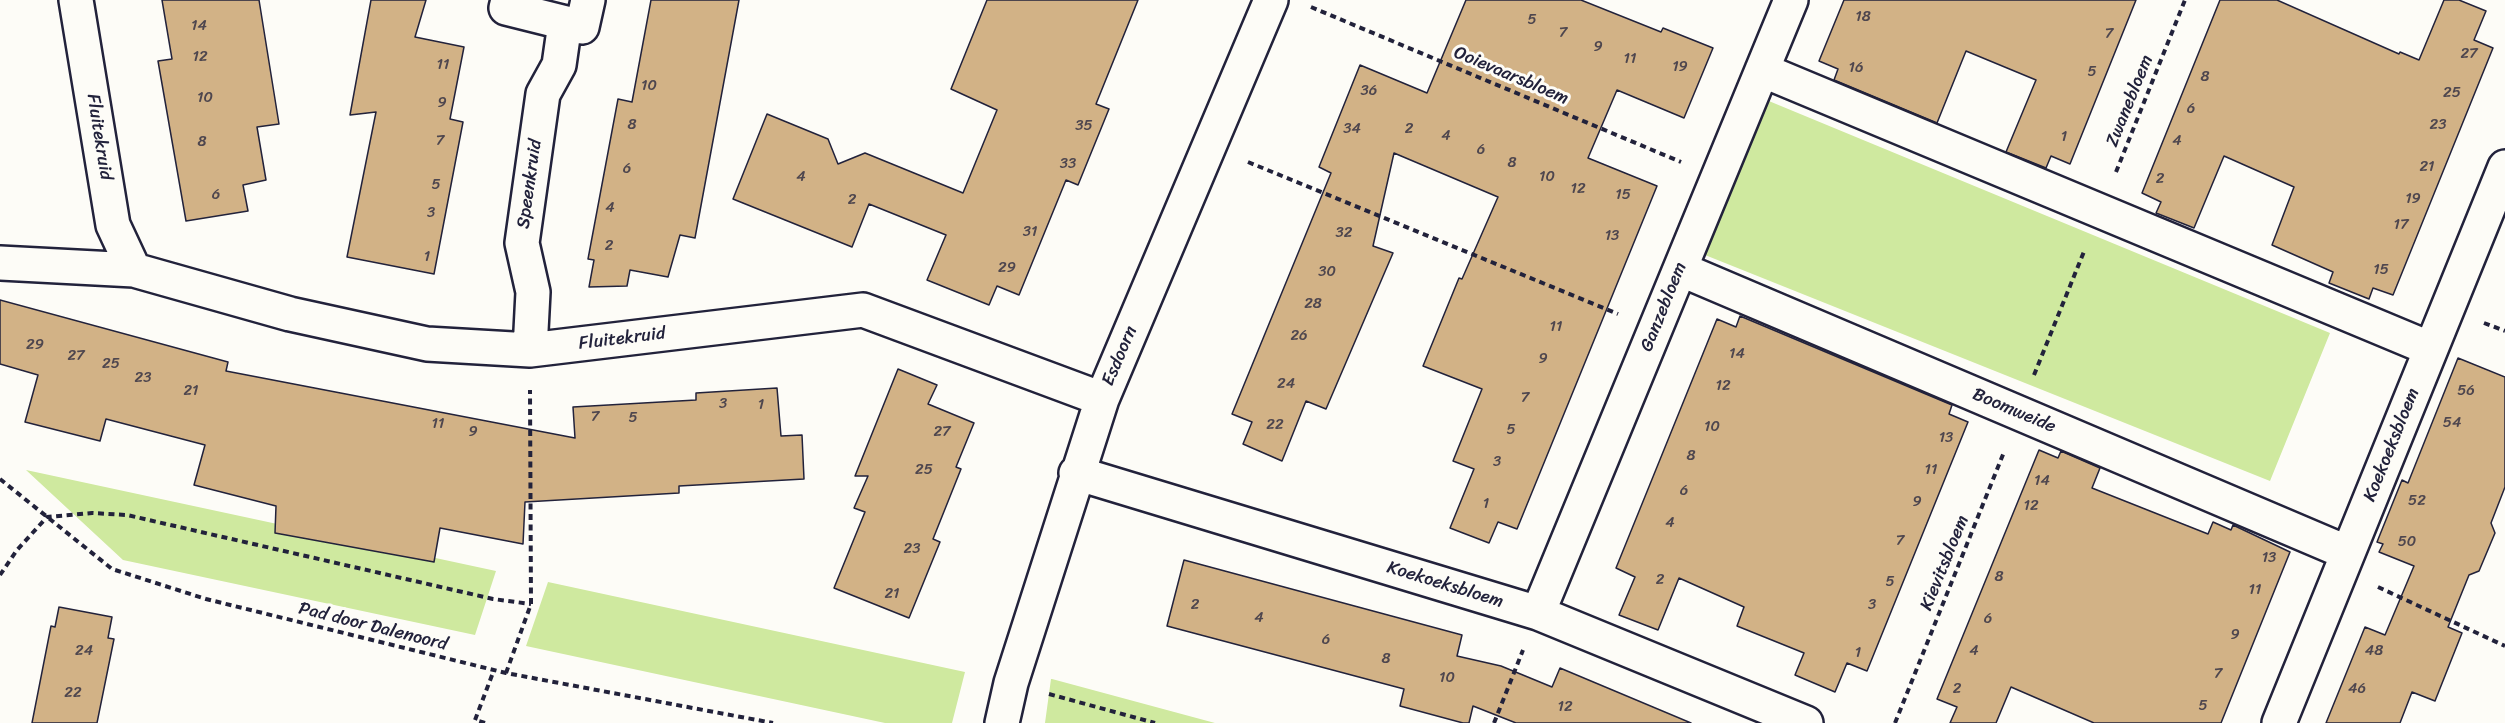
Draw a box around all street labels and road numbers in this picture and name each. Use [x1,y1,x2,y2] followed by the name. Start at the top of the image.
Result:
[1450,42,1572,110] street label: Ooievaarsbloem
[2102,52,2158,150] street label: Zwanebloem
[82,92,116,182] street label: Fluitekruid
[513,138,547,230] street label: Speenkruid
[1636,259,1692,355] street label: Ganzebloem
[577,323,667,355] street label: Fluitekruid
[1098,323,1142,389] street label: Esdoorn
[1969,384,2059,438] street label: Boomweide
[2359,385,2425,505] street label: Koekoeksbloem
[1916,512,1974,614] street label: Kievitsbloem
[1384,557,1506,613] street label: Koekoeksbloem
[296,598,450,656] street label: Pad door Dalenoord

